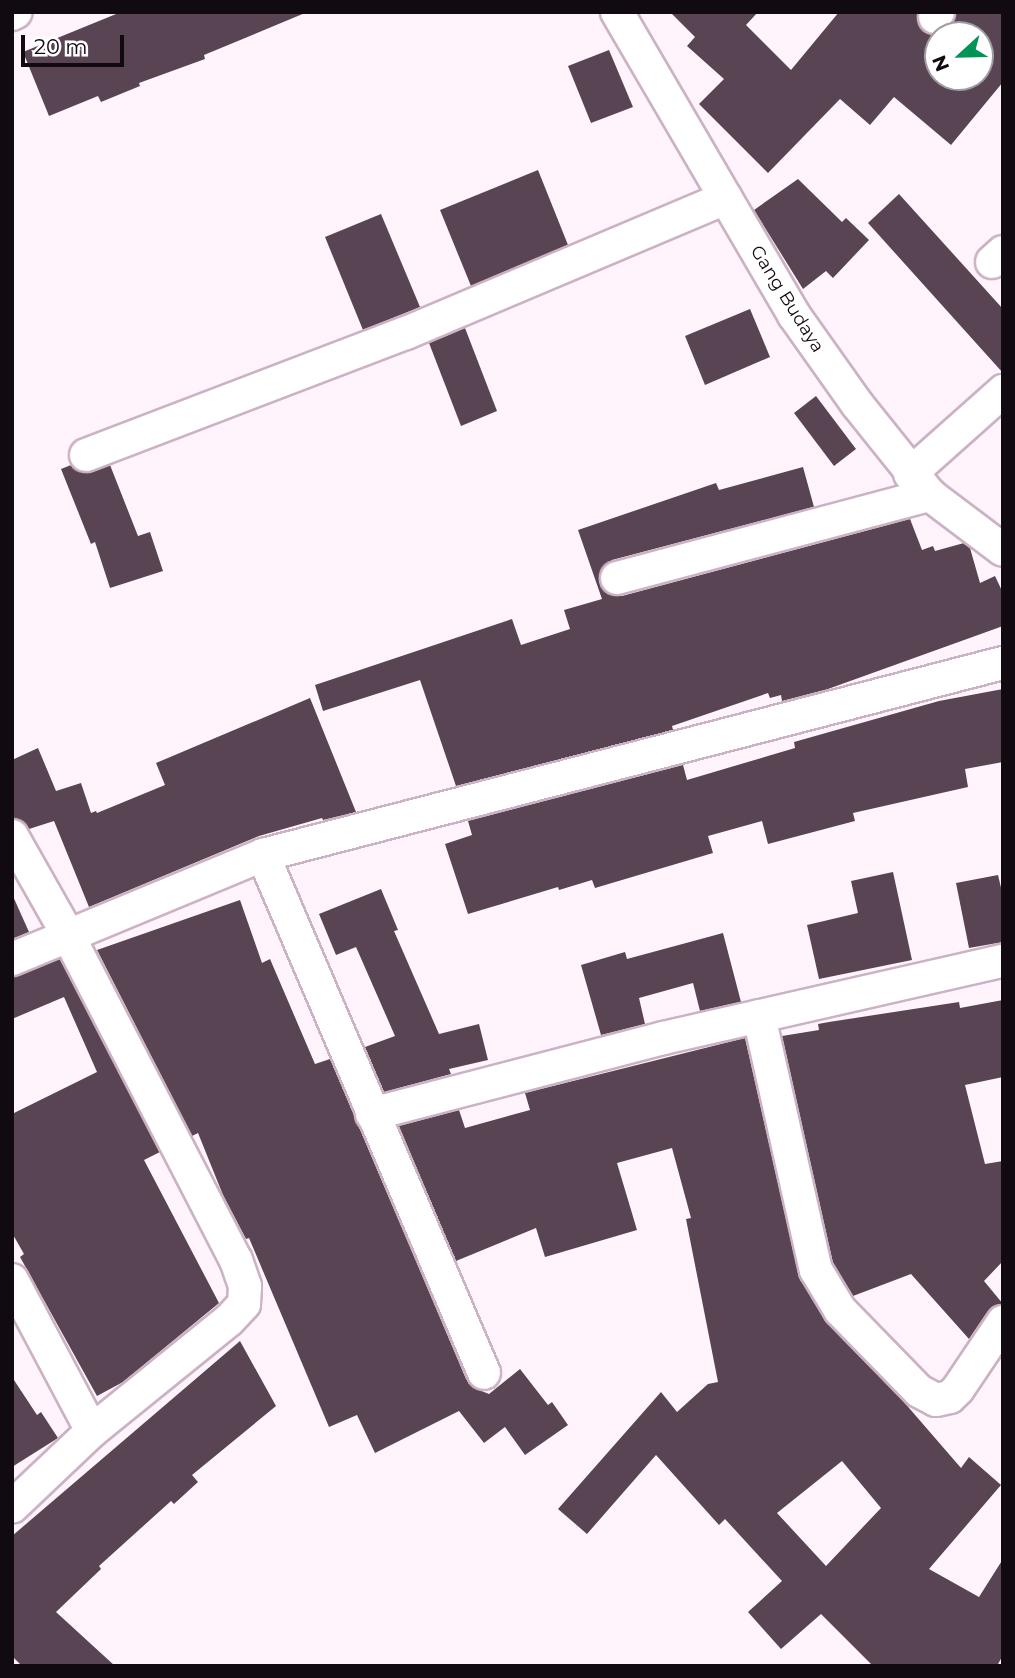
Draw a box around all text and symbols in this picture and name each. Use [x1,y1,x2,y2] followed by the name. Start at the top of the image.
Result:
[24,21,128,65] scale bar
[924,21,994,91] north arrow
[34,34,88,59] text: 20 m
[927,52,954,75] text: N
[746,242,828,356] street label: Gang Budaya

